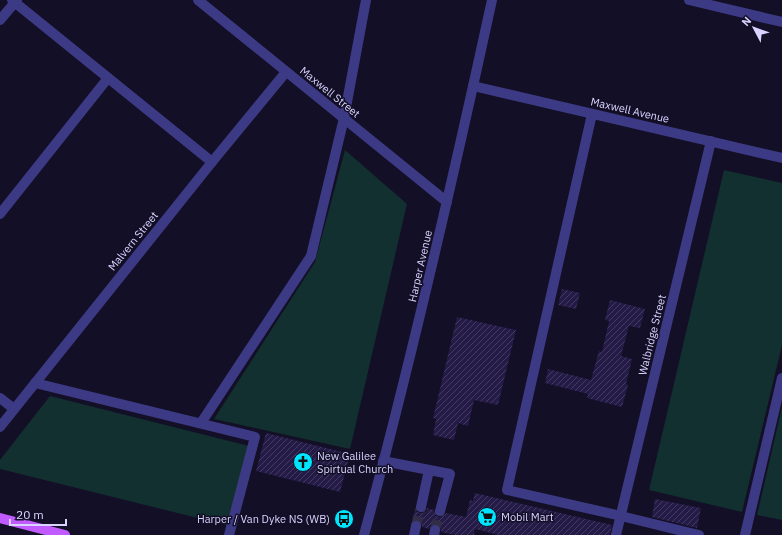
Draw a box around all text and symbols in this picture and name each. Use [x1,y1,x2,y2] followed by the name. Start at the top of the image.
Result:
[734,8,774,48] north arrow
[739,14,754,29] text: N
[297,63,363,121] street label: Maxwell Street
[589,94,671,126] street label: Maxwell Avenue
[105,208,161,273] street label: Malvern Street
[405,229,435,303] street label: Harper Avenue
[635,293,669,377] street label: Walbridge Street
[317,449,393,476] place label: New Galilee Spirtual Church
[292,451,314,473] church icon: New Galilee Spirtual Church
[10,501,66,527] scale bar
[476,506,498,528] supermarket icon: Mobil Mart
[16,507,44,522] text: 20 m
[333,508,355,530] bus stop icon: Harper / Van Dyke NS (WB)
[501,510,554,524] place label: Mobil Mart
[197,512,330,526] place label: Harper / Van Dyke NS (WB)

